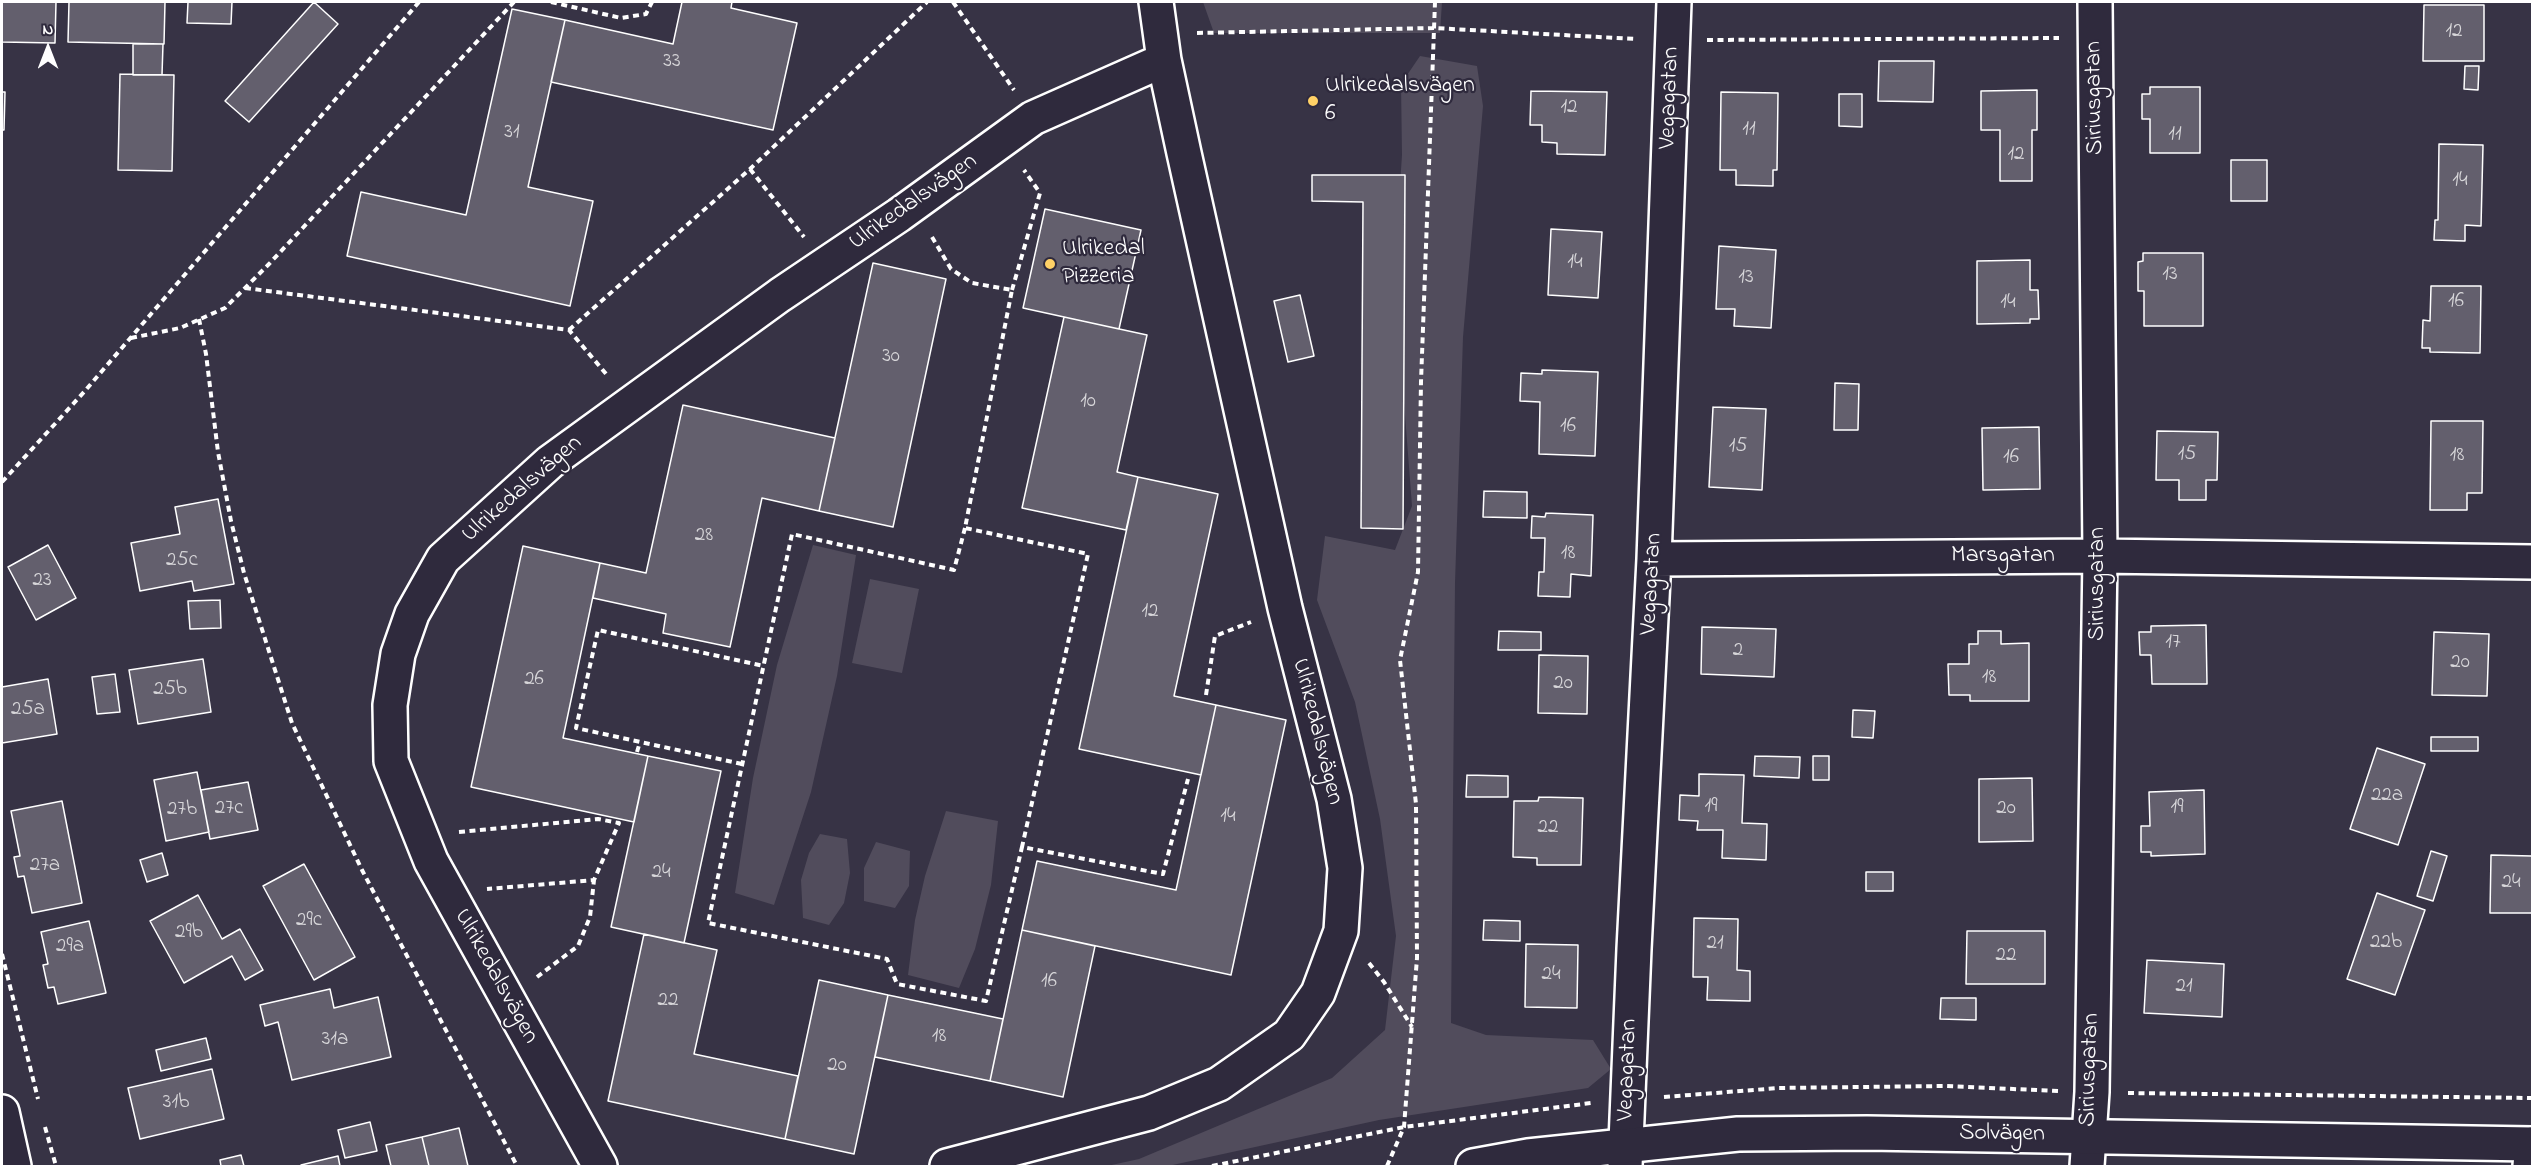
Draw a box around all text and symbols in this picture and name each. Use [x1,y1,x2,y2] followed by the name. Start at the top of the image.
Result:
[18,18,78,78] north arrow
[43,18,53,42] text: N
[2445,20,2463,46] house number: 12
[2081,41,2111,155] street label: Siriusgatan
[1655,46,1687,150] street label: Vegagatan
[663,50,681,76] house number: 33
[1325,73,1475,129] place label: Ulrikedalsvägen 6
[1306,94,1320,108] marker: Ulrikedalsvägen 6
[1560,96,1578,122] house number: 12
[1742,118,1756,144] house number: 11
[504,121,520,147] house number: 31
[2168,123,2182,149] house number: 11
[2007,143,2025,169] house number: 12
[844,148,984,258] street label: Ulrikedalsvägen
[2452,169,2468,195] house number: 14
[1062,236,1145,292] place label: Ulrikedal Pizzeria
[1567,251,1583,277] house number: 14
[1043,257,1057,271] marker: Ulrikedal Pizzeria
[2162,263,2178,289] house number: 13
[1738,266,1754,292] house number: 13
[2448,290,2464,316] house number: 16
[2000,291,2016,317] house number: 14
[882,345,900,371] house number: 30
[1080,390,1096,416] house number: 10
[1560,415,1576,441] house number: 16
[457,430,589,550] street label: Ulrikedalsvägen
[1729,435,1747,461] house number: 15
[2178,443,2196,469] house number: 15
[2450,444,2464,470] house number: 18
[2003,446,2019,472] house number: 16
[695,524,713,550] house number: 28
[2085,527,2113,641] street label: Siriusgatan
[1636,532,1670,636] street label: Vegagatan
[1561,542,1575,568] house number: 18
[1951,543,2055,571] street label: Marsgatan
[166,549,198,575] house number: 25c
[32,569,52,595] house number: 23
[1141,600,1159,626] house number: 12
[2165,631,2181,657] house number: 17
[1733,639,1743,665] house number: 2
[2450,651,2470,677] house number: 20
[1284,656,1348,808] street label: Ulrikedalsvägen
[1982,666,1996,692] house number: 18
[524,668,544,694] house number: 26
[1553,672,1573,698] house number: 20
[153,678,187,704] house number: 25b
[11,698,45,724] house number: 25a
[2371,784,2403,810] house number: 22a
[1705,795,1717,821] house number: 19
[2171,796,2183,822] house number: 19
[215,797,243,823] house number: 27c
[1996,797,2016,823] house number: 20
[167,798,197,824] house number: 27b
[1220,805,1236,831] house number: 14
[1538,816,1558,842] house number: 22
[30,854,60,880] house number: 27a
[651,861,671,887] house number: 24
[2501,871,2521,897] house number: 24
[446,905,544,1049] street label: Ulrikedalsvägen
[296,909,322,935] house number: 29c
[175,921,203,947] house number: 29b
[2370,931,2402,957] house number: 22b
[1706,932,1724,958] house number: 21
[56,935,84,961] house number: 29a
[1996,944,2016,970] house number: 22
[1541,963,1561,989] house number: 24
[1041,970,1057,996] house number: 16
[2175,975,2193,1001] house number: 21
[658,989,678,1015] house number: 22
[2075,1013,2107,1127] street label: Siriusgatan
[1613,1018,1645,1122] street label: Vegagatan
[932,1025,946,1051] house number: 18
[322,1028,348,1054] house number: 31a
[827,1054,847,1080] house number: 20
[163,1091,189,1117] house number: 31b
[1959,1120,2045,1150] street label: Solvägen

